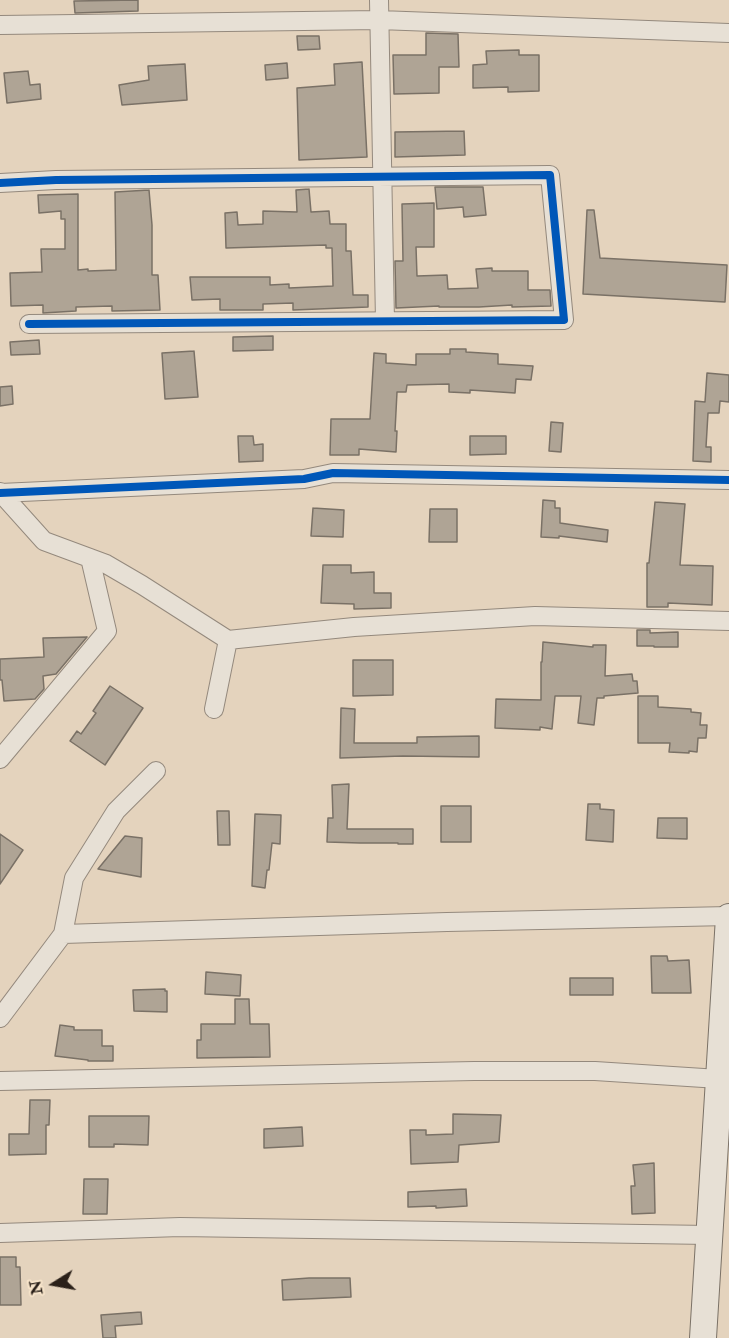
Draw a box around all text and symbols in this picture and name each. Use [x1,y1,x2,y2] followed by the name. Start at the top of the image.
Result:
[24,1254,84,1314] north arrow
[25,1279,48,1296] text: N

